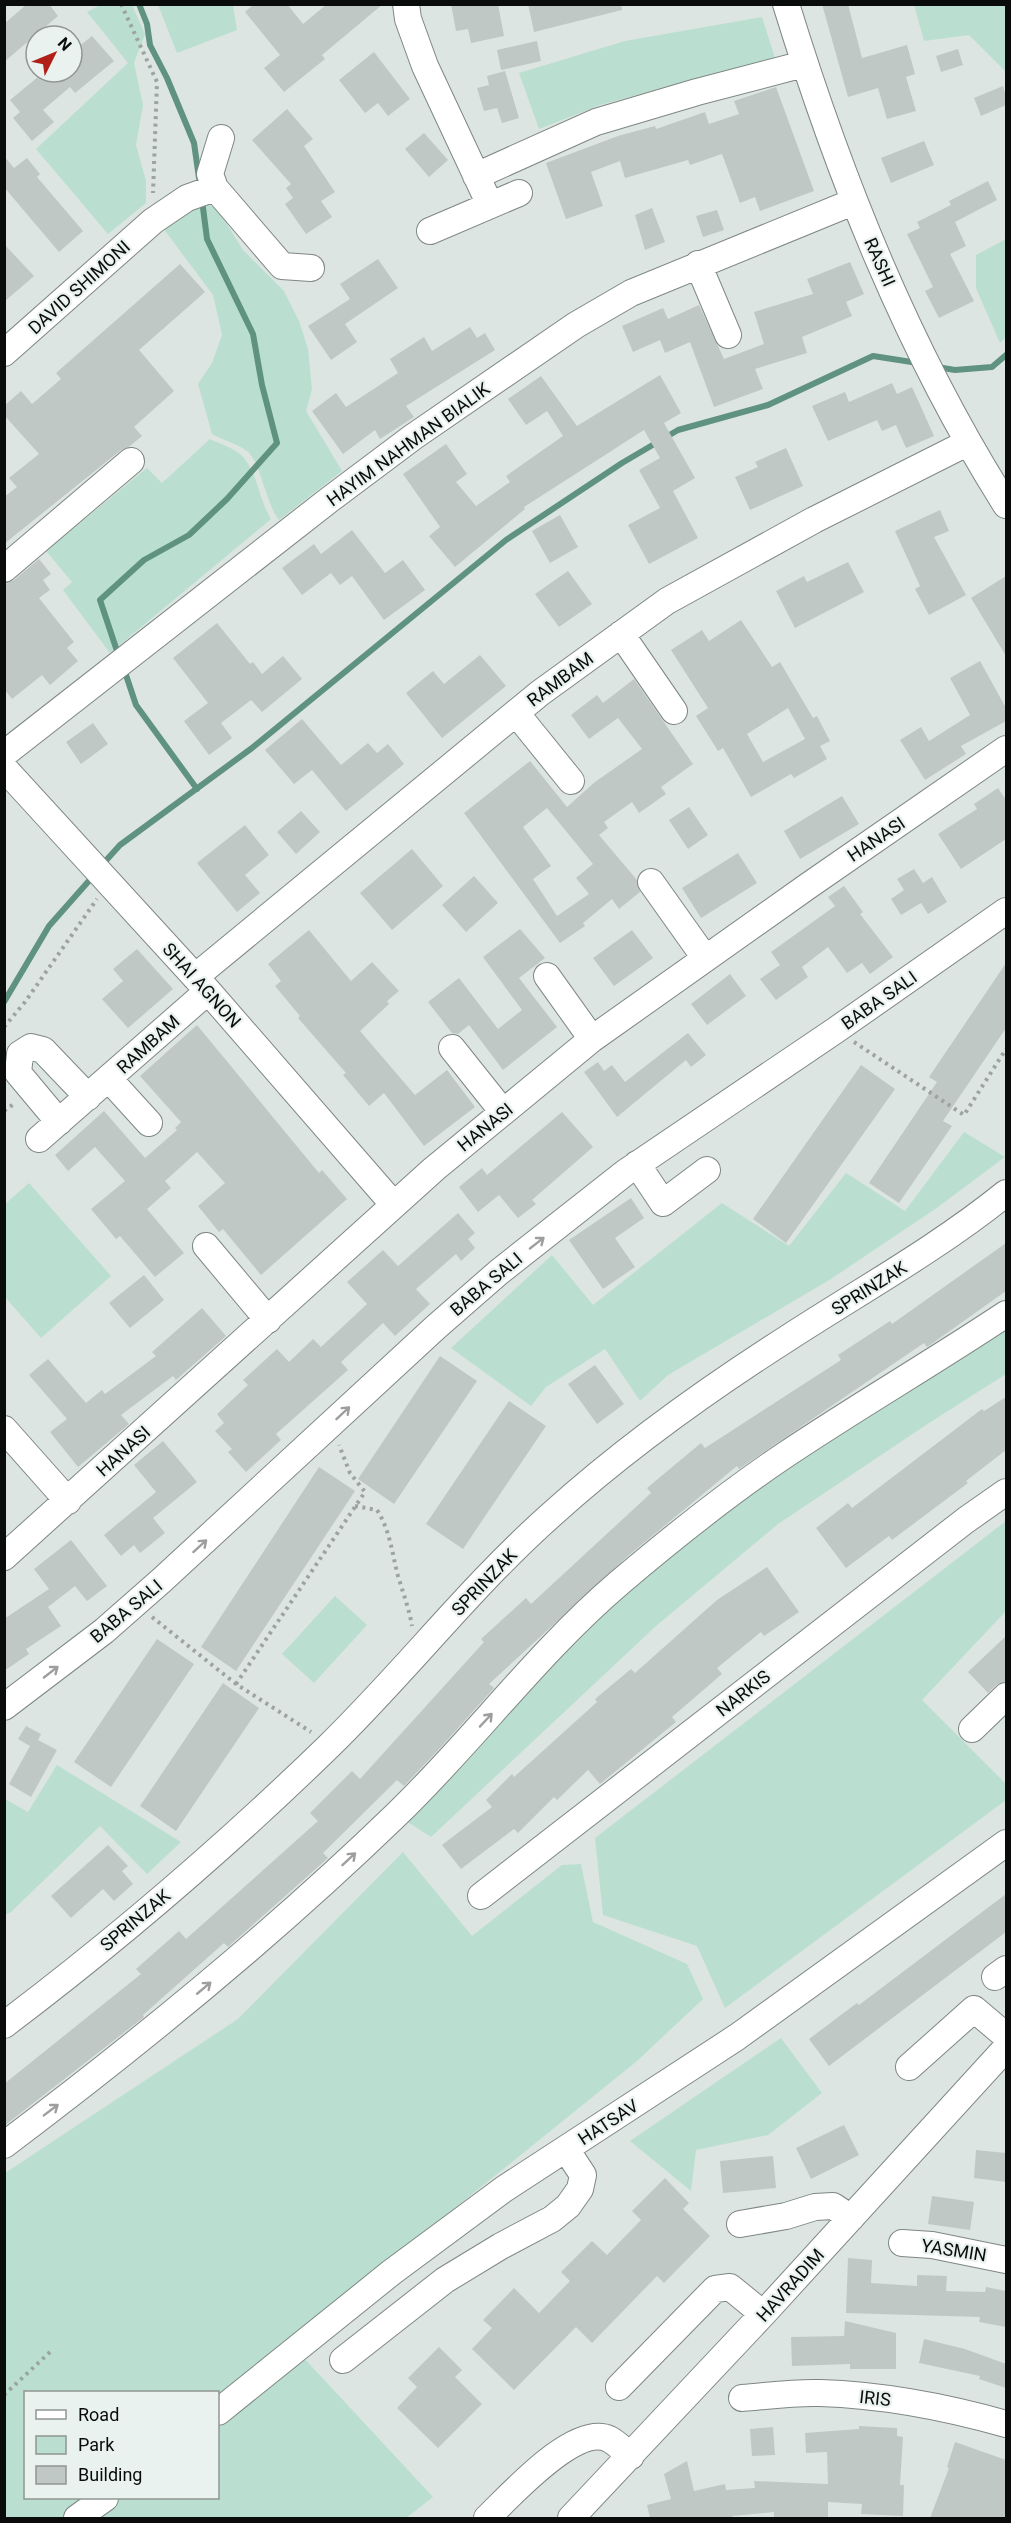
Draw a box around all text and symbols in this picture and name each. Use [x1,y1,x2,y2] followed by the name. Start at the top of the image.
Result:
[24,24,84,84] north arrow
[54,34,75,55] text: N
[860,234,900,290] street label: RASHI
[24,236,134,338] street label: DAVID SHIMONI
[322,377,494,510] street label: HAYIM NAHMAN BIALIK
[523,647,597,711] street label: RAMBAM
[843,812,909,866] street label: HANASI
[158,938,246,1032] street label: SHAI AGNON
[837,966,921,1034] street label: BABA SALI
[112,1010,184,1078] street label: RAMBAM
[453,1098,517,1156] street label: HANASI
[528,1236,544,1249] one-way arrow
[446,1248,526,1320] street label: BABA SALI
[827,1256,911,1319] street label: SPRINZAK
[335,1406,350,1420] one-way arrow
[92,1421,154,1481] street label: HANASI
[192,1539,207,1553] one-way arrow
[447,1544,521,1620] street label: SPRINZAK
[86,1575,166,1647] street label: BABA SALI
[43,1665,59,1678] one-way arrow
[712,1665,774,1721] street label: NARKIS
[479,1712,493,1727] one-way arrow
[341,1852,356,1866] one-way arrow
[96,1884,175,1955] street label: SPRINZAK
[196,1982,212,1995] one-way arrow
[574,2095,642,2149] street label: HATSAV
[43,2103,59,2116] one-way arrow
[920,2234,988,2266] street label: YASMIN
[752,2244,828,2326] street label: HAVRADIM
[858,2386,892,2410] street label: IRIS
[24,2391,219,2499] legend
[78,2404,119,2425] text: Road
[78,2434,115,2455] text: Park
[78,2464,142,2485] text: Building

